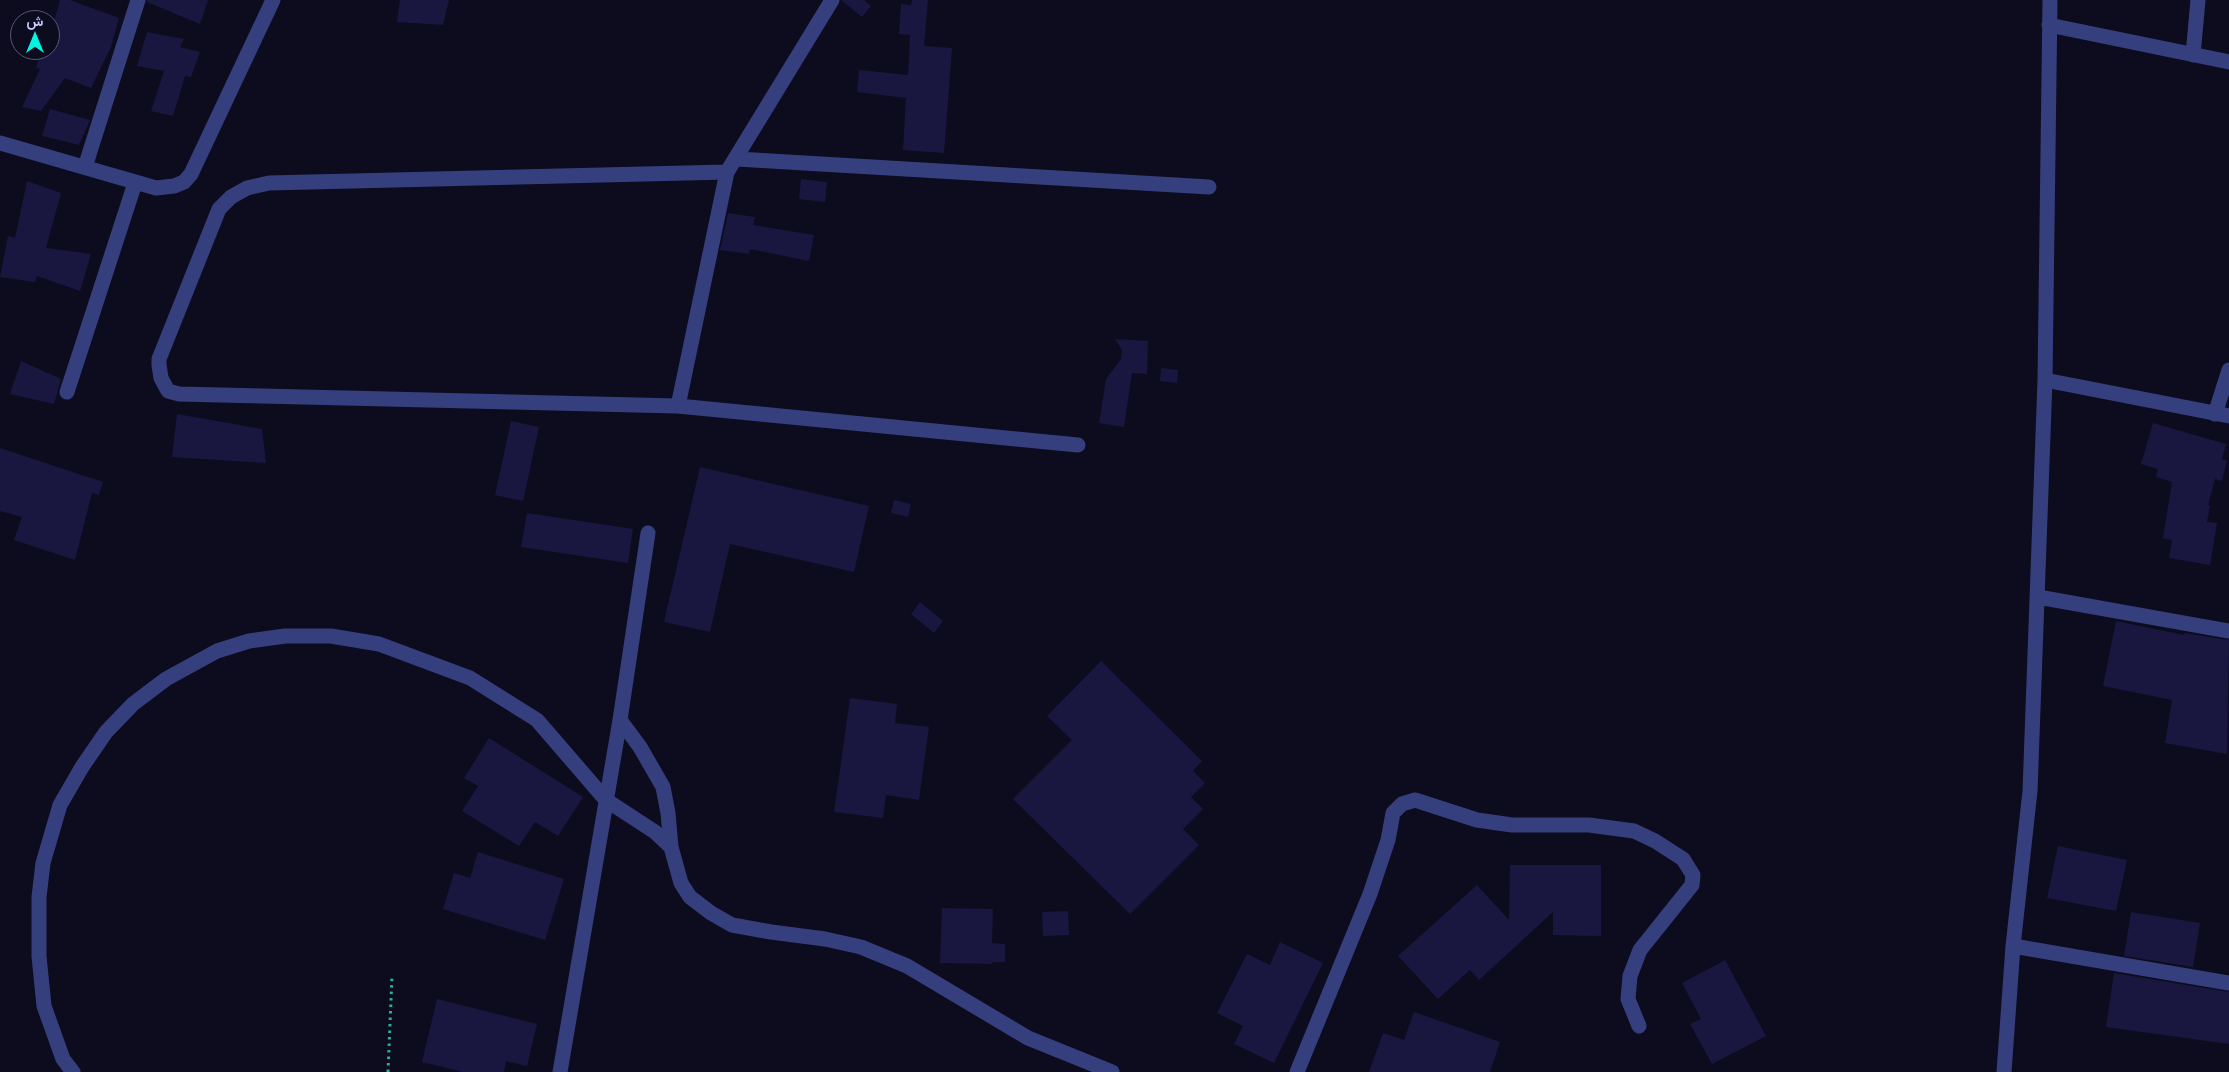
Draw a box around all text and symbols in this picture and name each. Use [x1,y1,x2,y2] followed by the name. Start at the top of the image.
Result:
[10,10,60,60] north arrow
[27,13,43,29] text: ش

